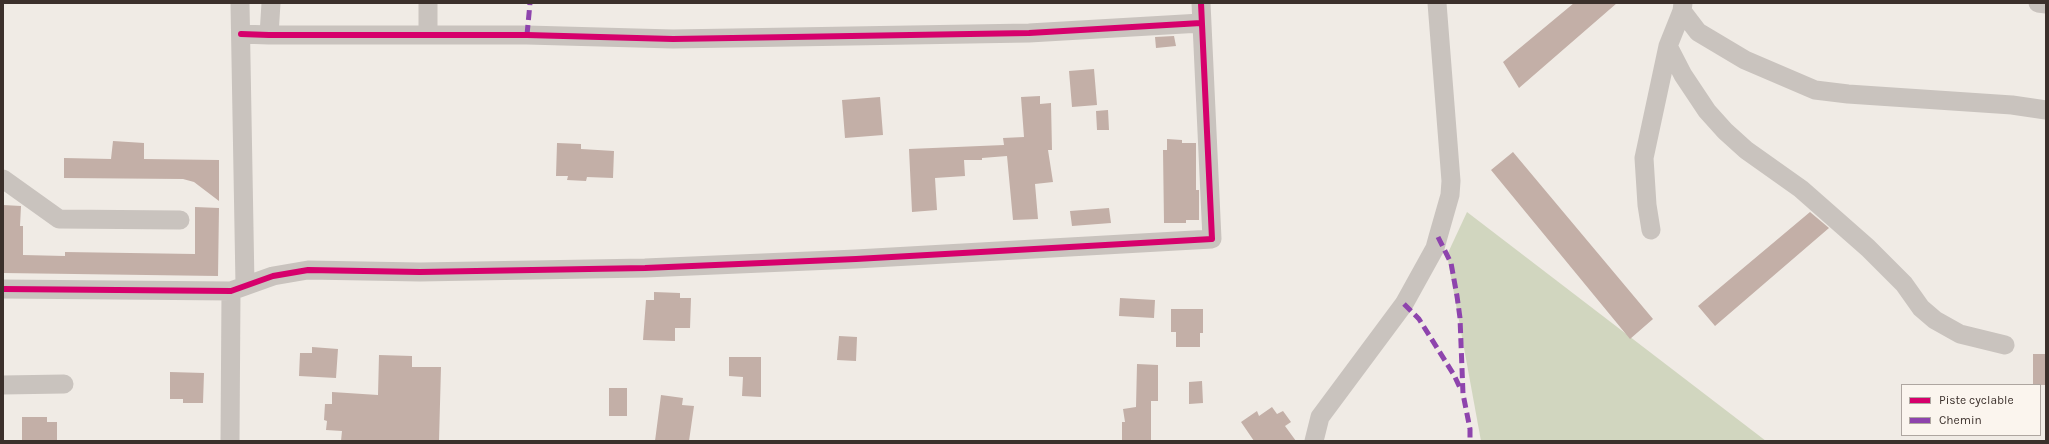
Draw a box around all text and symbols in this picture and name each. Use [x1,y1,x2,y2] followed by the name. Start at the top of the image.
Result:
[1901,384,2041,436] legend
[1939,393,2014,407] text: Piste cyclable
[1939,413,1982,427] text: Chemin

